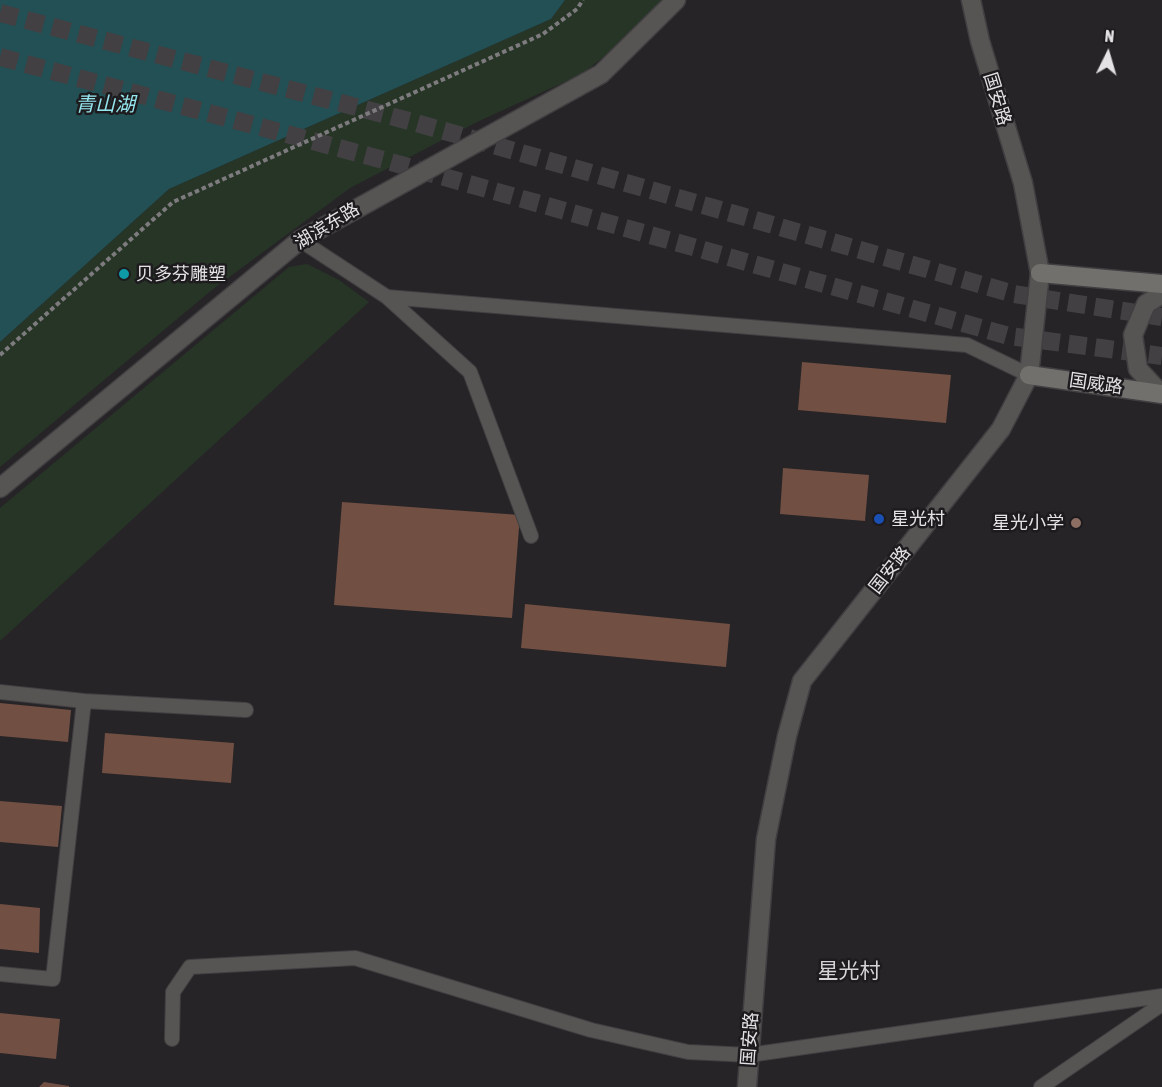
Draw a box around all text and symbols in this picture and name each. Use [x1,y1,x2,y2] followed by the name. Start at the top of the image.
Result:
[1078,24,1138,84] north arrow
[1104,27,1115,45] text: N
[979,70,1015,128] street label: 国安路
[75,93,135,117] water label: 青山湖
[291,198,363,254] street label: 湖滨东路
[136,263,226,285] place label: 贝多芬雕塑
[117,267,131,281] marker: 贝多芬雕塑
[1068,370,1124,398] street label: 国威路
[891,508,945,530] place label: 星光村
[872,512,886,526] marker: 星光村
[992,512,1064,534] place label: 星光小学
[1069,516,1083,530] marker: 星光小学
[865,542,915,598] street label: 国安路
[818,958,880,984] district label: 星光村
[737,1011,763,1067] street label: 国安路

